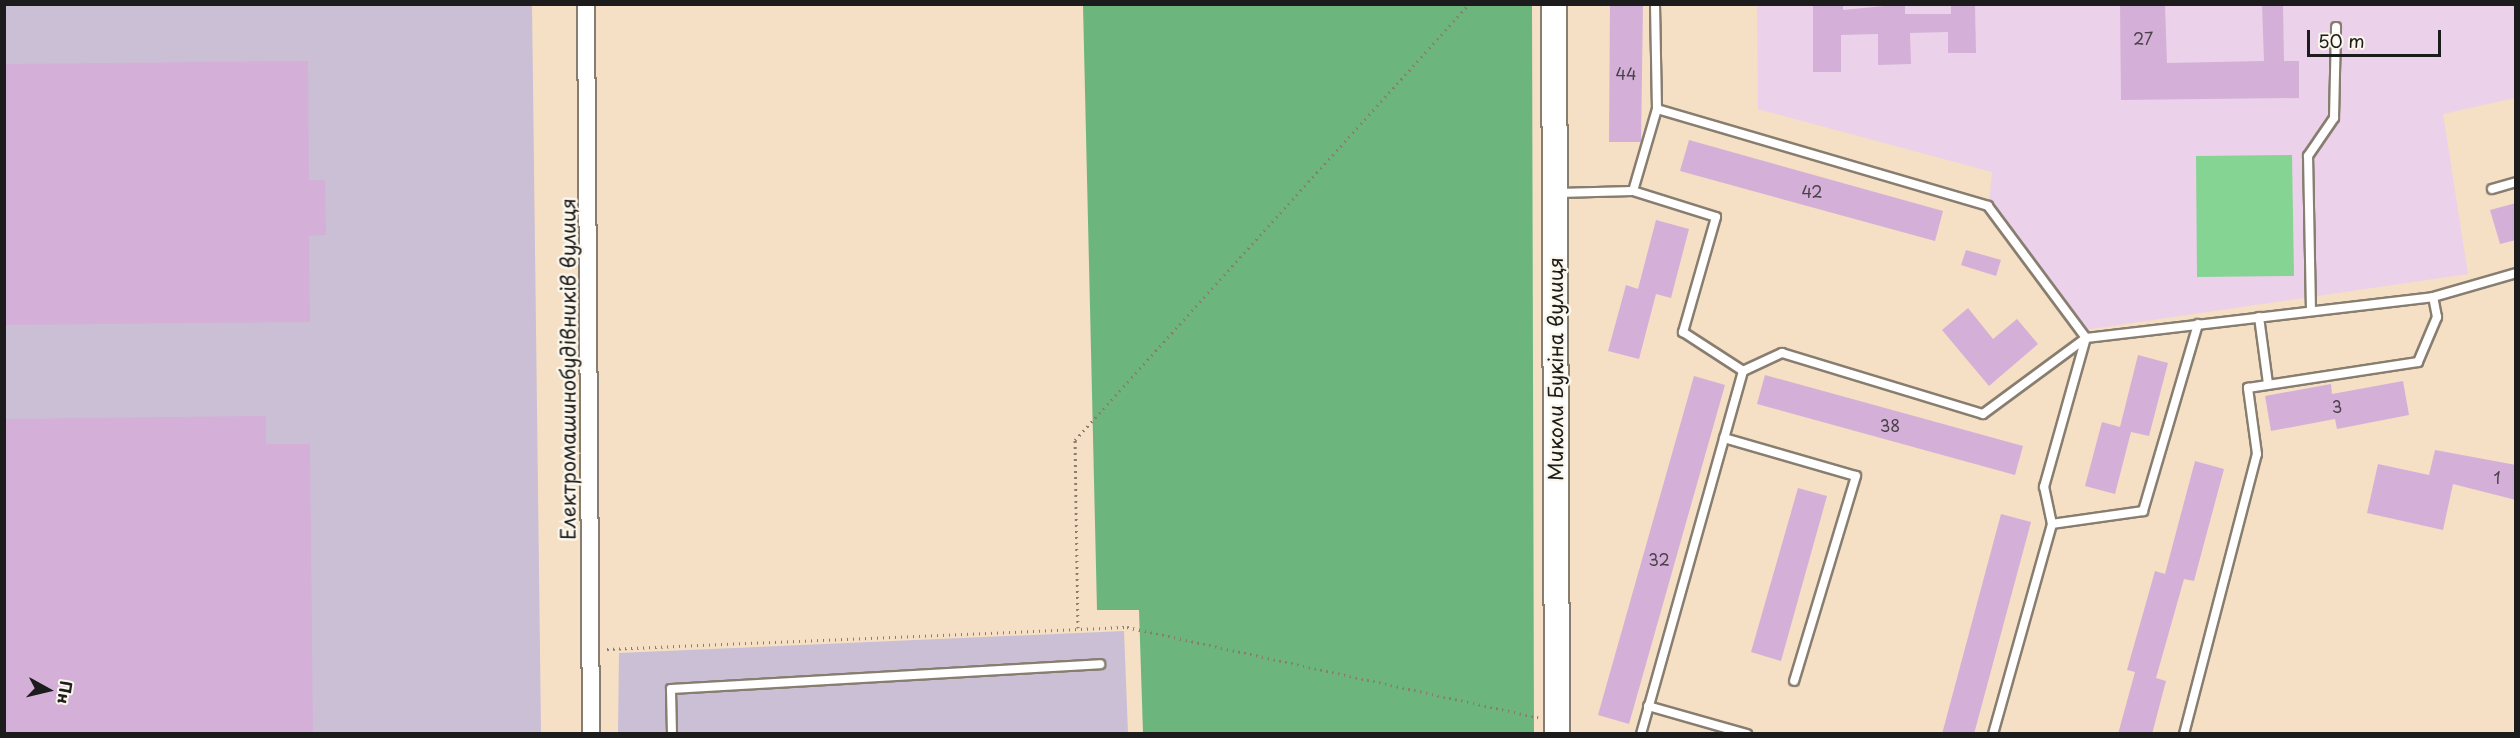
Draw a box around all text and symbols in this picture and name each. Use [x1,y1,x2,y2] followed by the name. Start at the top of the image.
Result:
[2310,18,2444,56] scale bar
[2318,27,2365,54] text: 50 m
[2133,28,2153,48] house number: 27
[1615,63,1637,83] house number: 44
[1801,181,1823,201] house number: 42
[556,198,580,540] street label: Електромашинобудівників вулиця
[1543,256,1567,482] street label: Миколи Букіна вулиця
[2332,396,2342,416] house number: 3
[1880,415,1900,435] house number: 38
[2493,467,2501,487] house number: 1
[1648,549,1670,569] house number: 32
[18,660,78,720] north arrow
[52,679,79,706] text: Пн

